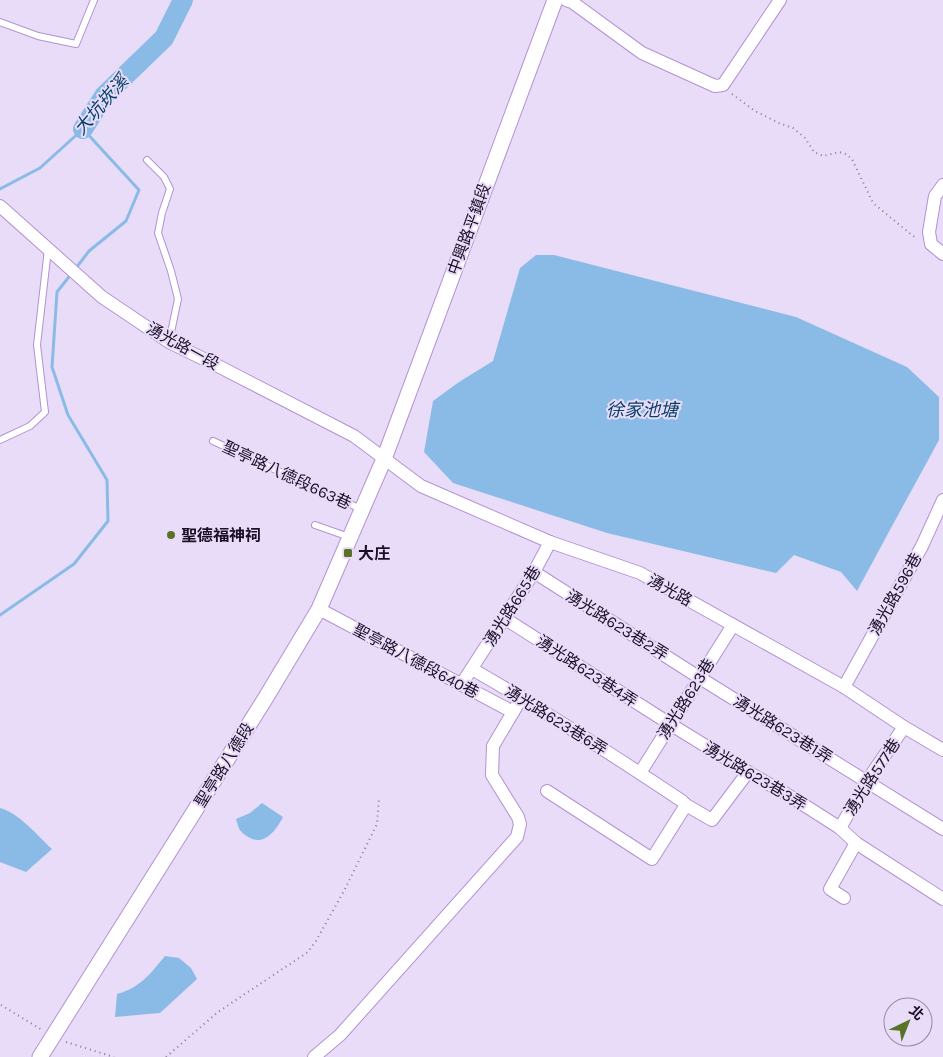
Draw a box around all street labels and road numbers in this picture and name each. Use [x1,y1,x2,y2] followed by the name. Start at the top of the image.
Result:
[444,181,494,277] street label: 中興路平鎮段
[143,318,223,374] street label: 湧光路一段
[220,437,354,513] street label: 聖亭路八德段663巷
[865,549,925,639] street label: 湧光路596巷
[480,562,544,650] street label: 湧光路665巷
[644,570,696,610] street label: 湧光路
[562,586,672,664] street label: 湧光路623巷2弄
[350,620,482,702] street label: 聖亭路八德段640巷
[533,631,641,711] street label: 湧光路623巷4弄
[654,655,718,743] street label: 湧光路623巷
[501,681,611,759] street label: 湧光路623巷6弄
[730,691,836,767] street label: 湧光路623巷1弄
[191,719,257,811] street label: 聖亭路八德段
[840,735,904,819] street label: 湧光路577巷
[700,738,810,814] street label: 湧光路623巷3弄

